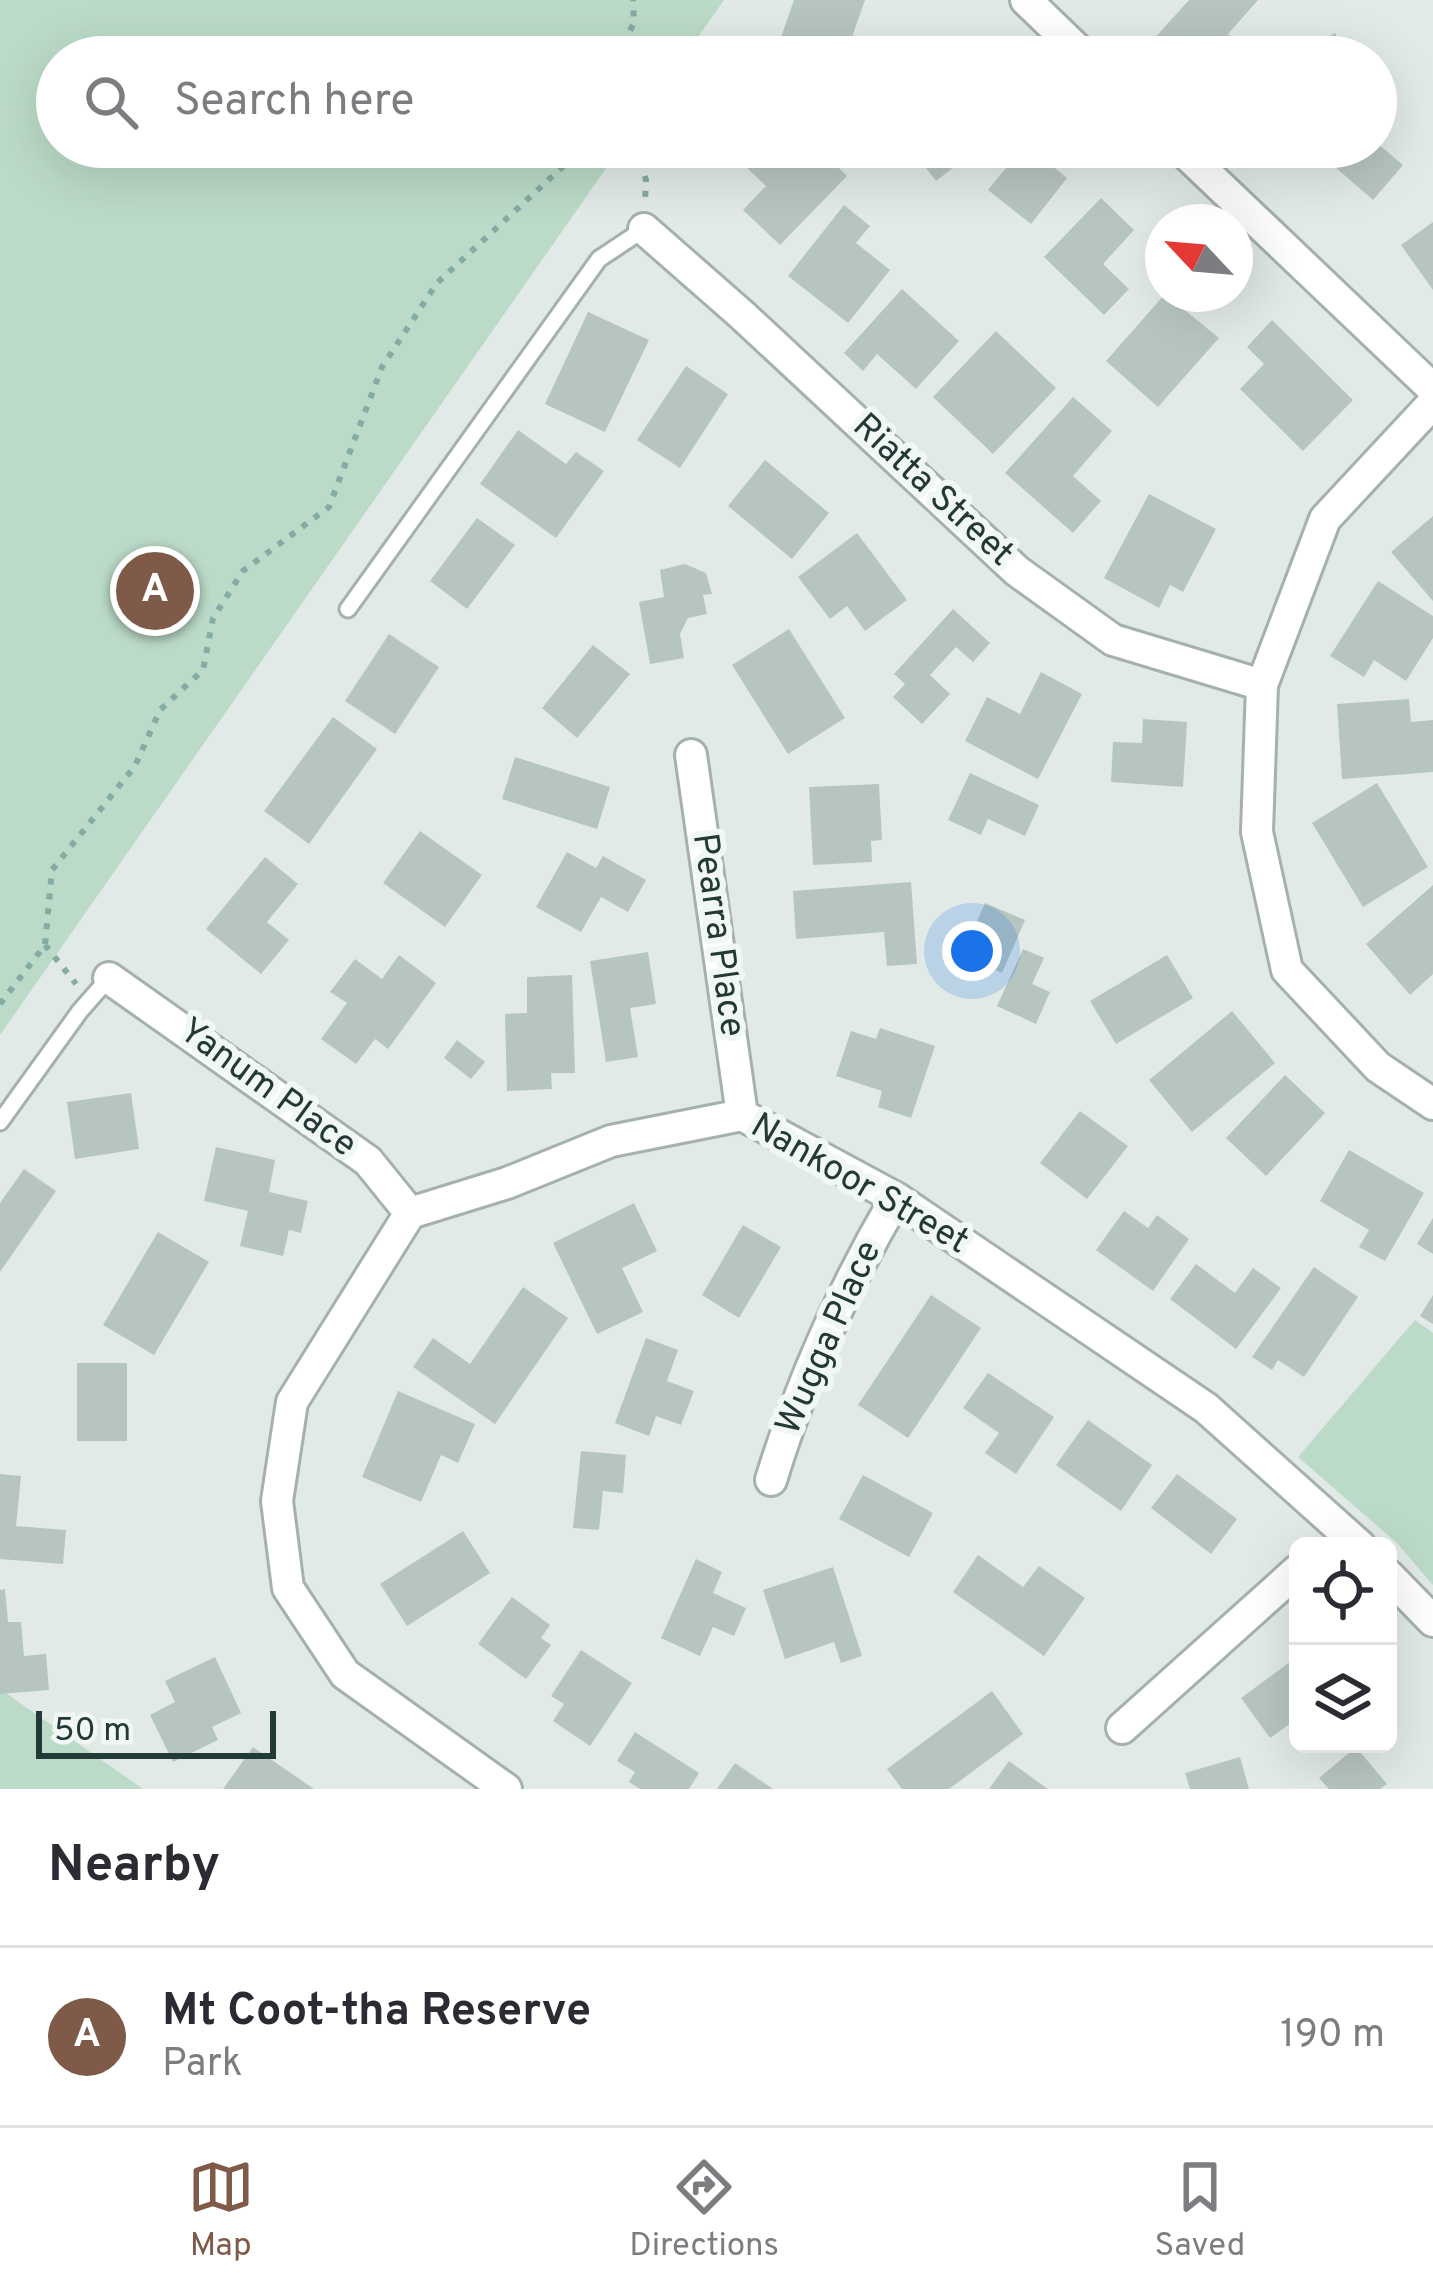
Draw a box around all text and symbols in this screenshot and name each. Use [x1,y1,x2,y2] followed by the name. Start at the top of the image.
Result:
[36,36,1397,168] search box
[78,69,144,135] icon: search
[174,74,414,131] text: Search here
[1145,204,1253,312] north arrow
[842,405,1022,577] street label: Riatta Street
[116,546,194,636] pin: A
[680,830,754,1040] street label: Pearra Place
[942,921,1002,981] your location
[169,1009,365,1169] street label: Yanum Place
[742,1104,976,1266] street label: Nankoor Street
[767,1234,893,1442] street label: Wugga Place
[1289,1537,1397,1753] map controls
[1289,1537,1397,1645] button: locate
[1289,1645,1397,1753] button: layers
[36,1705,276,1758] scale bar
[54,1711,131,1753] text: 50 m
[48,1835,220,1900] text: Nearby
[162,1984,591,2041] text: Mt Coot-tha Reserve
[73,2012,101,2061] text: A
[1280,2012,1385,2061] text: 190 m
[162,2041,243,2090] text: Park
[188,2154,254,2268] tab: Map
[629,2154,779,2268] tab: Directions
[1155,2154,1245,2268] tab: Saved

